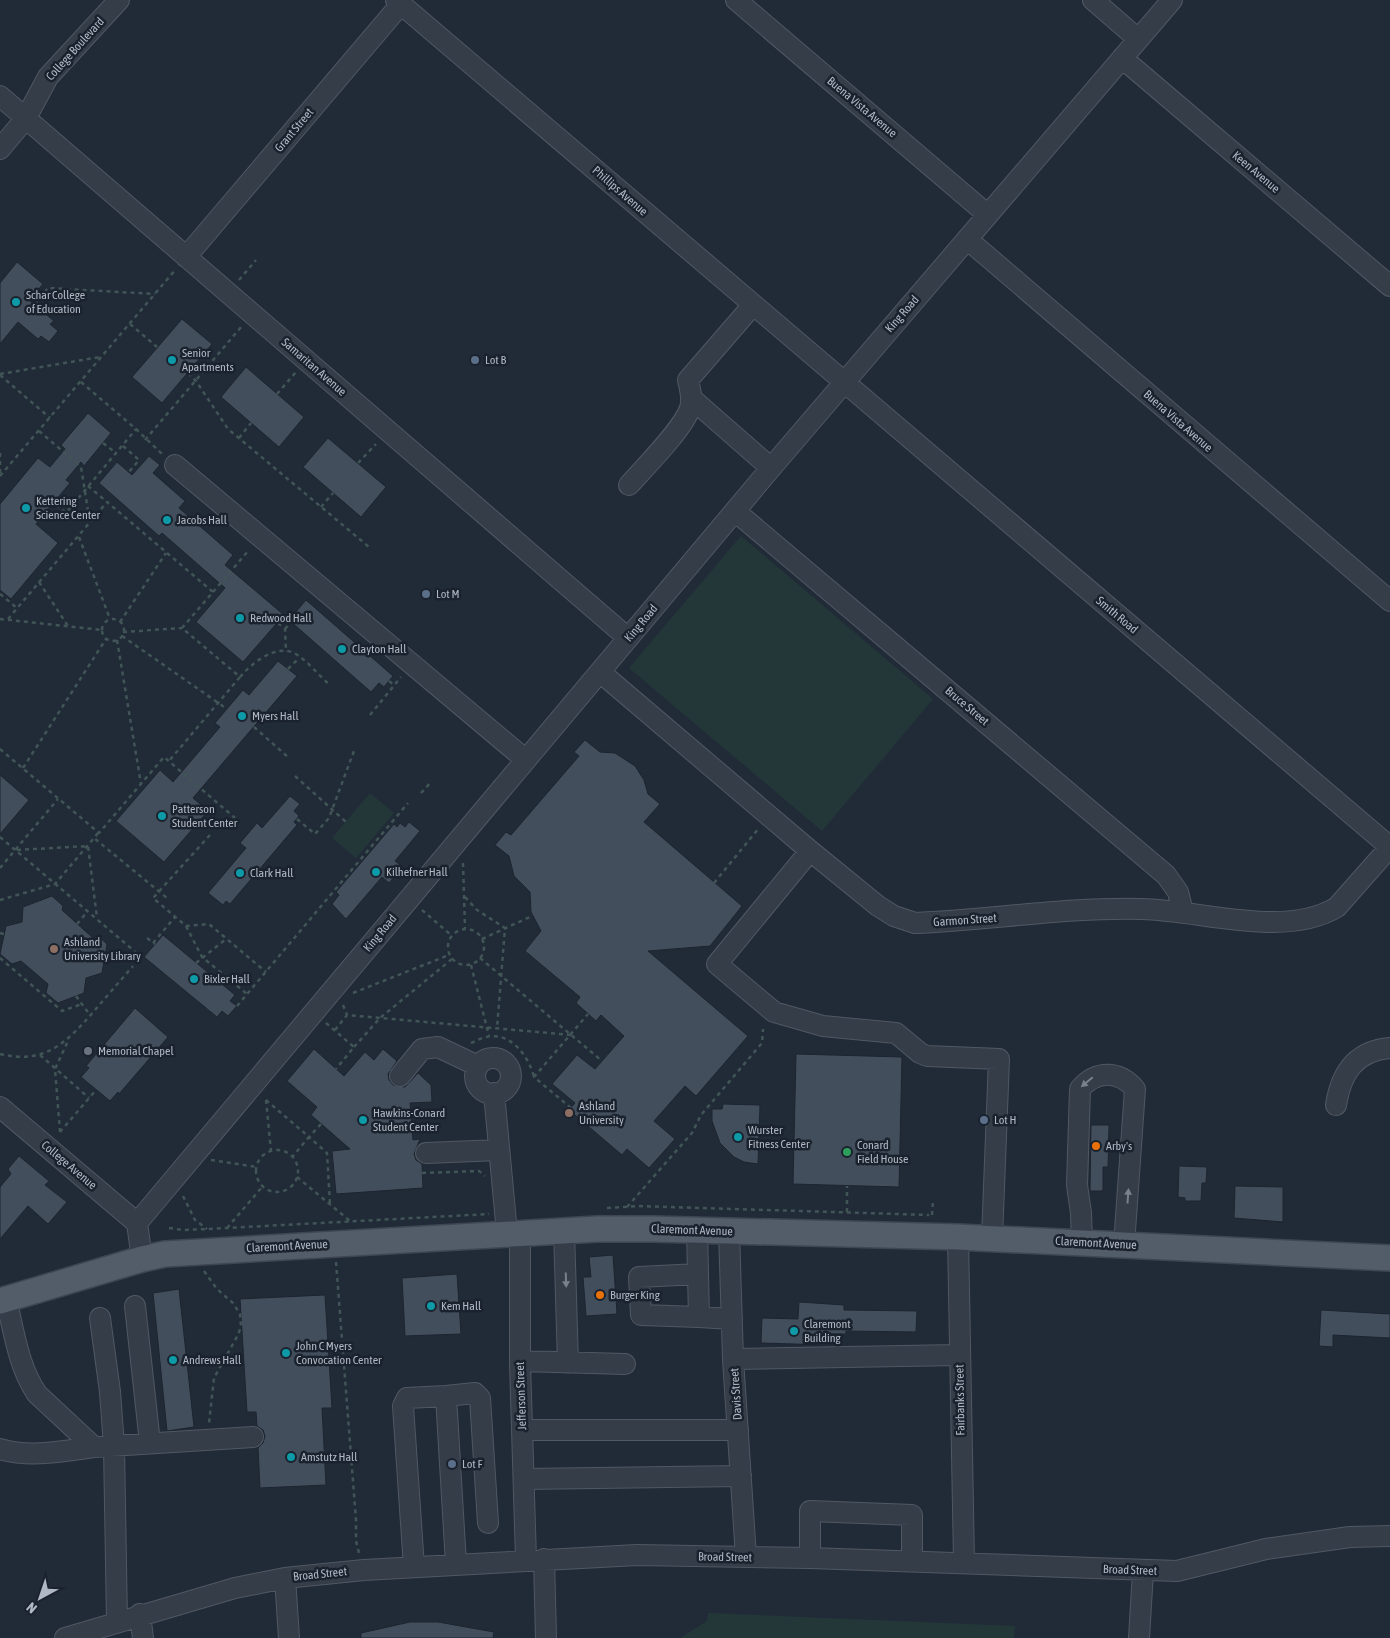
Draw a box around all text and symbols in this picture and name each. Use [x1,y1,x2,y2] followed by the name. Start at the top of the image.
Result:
[43,15,107,83] street label: College Boulevard
[824,74,900,140] street label: Buena Vista Avenue
[272,105,317,155] street label: Grant Street
[1230,148,1282,196] street label: Keen Avenue
[590,163,650,219] street label: Phillips Avenue
[26,288,85,316] place label: Schar College of Education
[882,293,922,335] street label: King Road
[10,296,22,308] marker: Schar College of Education
[279,335,349,399] street label: Samaritan Avenue
[182,346,234,374] place label: Senior Apartments
[485,353,506,367] place label: Lot B
[166,354,178,366] marker: Senior Apartments
[469,354,481,366] marker: Lot B
[1141,387,1215,455] street label: Buena Vista Avenue
[36,494,100,522] place label: Kettering Science Center
[20,502,32,514] marker: Kettering Science Center
[177,513,228,527] place label: Jacobs Hall
[161,514,173,526] marker: Jacobs Hall
[436,587,459,601] place label: Lot M
[420,588,432,600] marker: Lot M
[1093,593,1141,637] street label: Smith Road
[621,602,661,644] street label: King Road
[250,611,312,625] place label: Redwood Hall
[234,612,246,624] marker: Redwood Hall
[352,642,407,656] place label: Clayton Hall
[336,643,348,655] marker: Clayton Hall
[942,684,992,729] street label: Bruce Street
[252,709,299,723] place label: Myers Hall
[236,710,248,722] marker: Myers Hall
[172,802,238,830] place label: Patterson Student Center
[156,810,168,822] marker: Patterson Student Center
[386,865,449,879] place label: Kilhefner Hall
[250,866,294,880] place label: Clark Hall
[370,866,382,878] marker: Kilhefner Hall
[234,867,246,879] marker: Clark Hall
[933,911,998,929] street label: Garmon Street
[360,912,400,954] street label: King Road
[64,935,141,963] place label: Ashland University Library
[48,943,60,955] marker: Ashland University Library
[204,972,251,986] place label: Bixler Hall
[188,973,200,985] marker: Bixler Hall
[98,1044,174,1058] place label: Memorial Chapel
[82,1045,94,1057] marker: Memorial Chapel
[1081,1077,1094,1088] one-way arrow
[579,1099,624,1127] place label: Ashland University
[373,1106,445,1134] place label: Hawkins-Conard Student Center
[563,1107,575,1119] marker: Ashland University
[994,1113,1016,1127] place label: Lot H
[357,1114,369,1126] marker: Hawkins-Conard Student Center
[978,1114,990,1126] marker: Lot H
[748,1123,810,1151] place label: Wurster Fitness Center
[732,1131,744,1143] marker: Wurster Fitness Center
[38,1138,100,1192] street label: College Avenue
[857,1138,909,1166] place label: Conard Field House
[1106,1139,1132,1153] place label: Arby's
[1090,1140,1102,1152] marker: Arby's
[841,1146,853,1158] marker: Conard Field House
[1124,1188,1132,1204] one-way arrow
[651,1222,733,1238] street label: Claremont Avenue
[1055,1234,1137,1252] street label: Claremont Avenue
[246,1237,328,1255] street label: Claremont Avenue
[562,1272,570,1288] one-way arrow
[610,1288,661,1302] place label: Burger King
[594,1289,606,1301] marker: Burger King
[441,1299,482,1313] place label: Kem Hall
[425,1300,437,1312] marker: Kem Hall
[804,1317,851,1345] place label: Claremont Building
[788,1325,800,1337] marker: Claremont Building
[296,1339,382,1367] place label: John C Myers Convocation Center
[280,1347,292,1359] marker: John C Myers Convocation Center
[183,1353,242,1367] place label: Andrews Hall
[167,1354,179,1366] marker: Andrews Hall
[513,1361,529,1430] street label: Jefferson Street
[952,1364,968,1436] street label: Fairbanks Street
[727,1367,745,1421] street label: Davis Street
[301,1450,358,1464] place label: Amstutz Hall
[285,1451,297,1463] marker: Amstutz Hall
[462,1457,482,1471] place label: Lot F
[446,1458,458,1470] marker: Lot F
[698,1550,753,1564] street label: Broad Street
[1103,1562,1158,1578] street label: Broad Street
[292,1564,348,1584] street label: Broad Street
[15,1573,65,1623] north arrow
[23,1599,40,1617] text: N

